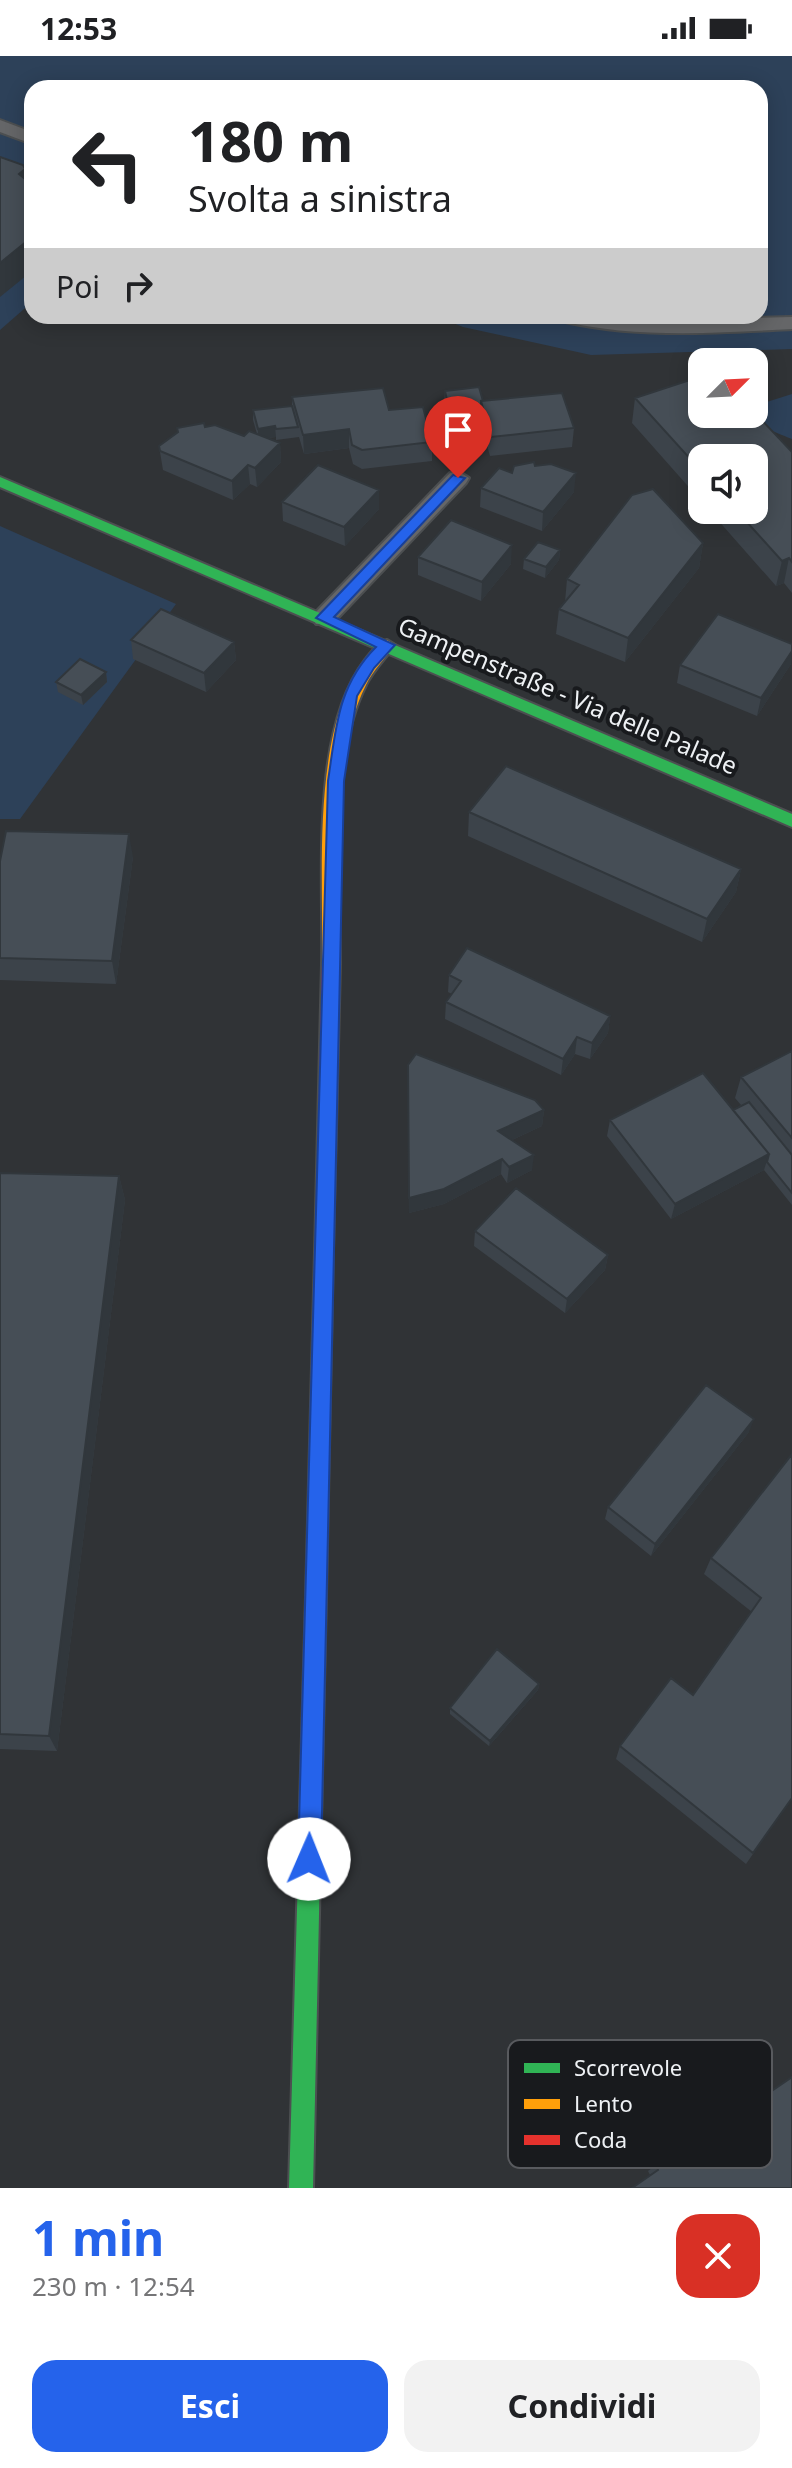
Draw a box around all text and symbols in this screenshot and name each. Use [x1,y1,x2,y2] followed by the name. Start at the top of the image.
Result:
[40,8,117,49] text: 12:53
[188,102,353,178] text: 180 m
[56,112,160,216] icon: left
[188,174,452,223] text: Svolta a sinistra
[116,264,160,308] icon: right
[56,266,100,307] text: Poi
[688,348,768,428] north arrow
[688,348,768,524] map controls
[424,396,492,478] pin
[436,408,480,452] icon: arrive
[688,444,768,524] button: sound
[393,608,743,782] street label: Gampenstraße - Via delle Palade
[267,1817,351,1901] position arrow
[508,2040,772,2168] legend
[574,2052,682,2082] text: Scorrevole
[574,2088,633,2118] text: Lento
[574,2124,627,2154] text: Coda
[32,2205,164,2270] text: 1 min
[676,2214,760,2298] button: close
[32,2268,195,2304] text: 230 m · 12:54
[32,2360,388,2452] button: Esci
[404,2360,760,2452] button: Condividi

